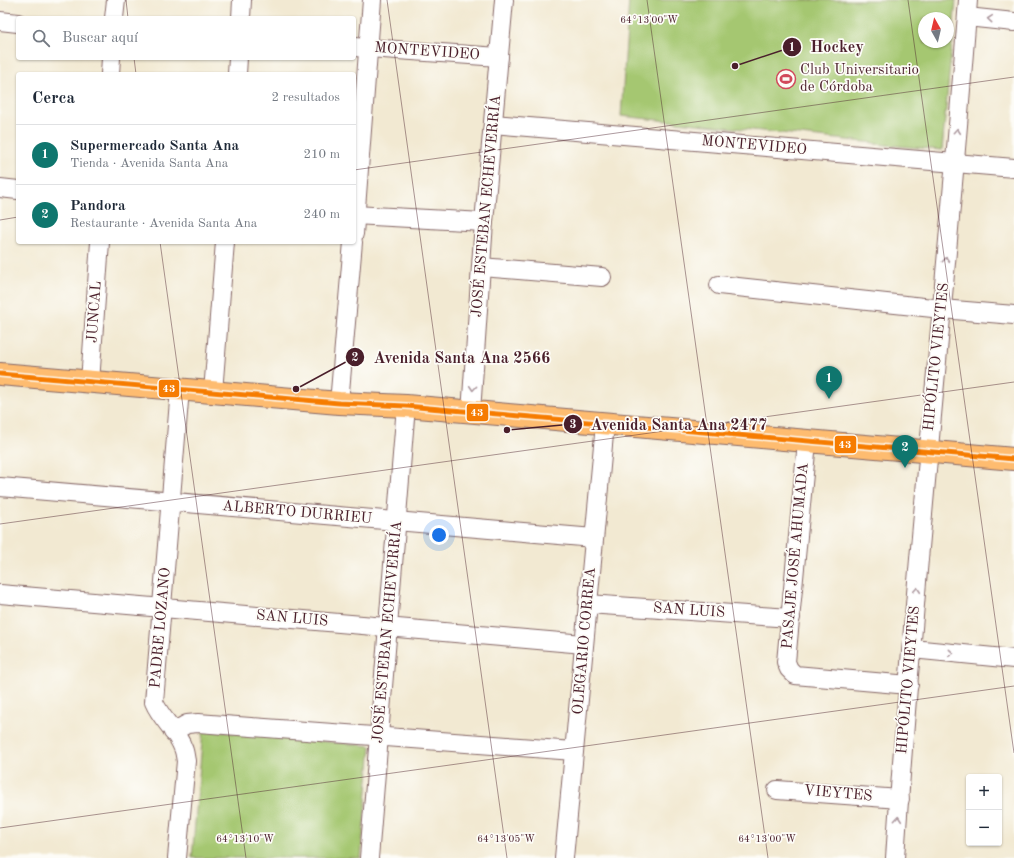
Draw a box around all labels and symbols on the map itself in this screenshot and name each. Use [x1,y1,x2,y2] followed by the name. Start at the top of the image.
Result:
[918,12,954,48] north arrow
[620,15,678,25] text: 64°13'00"W
[987,15,993,24] one-way arrow
[782,33,872,61] callout: Hockey
[810,40,864,56] text: Hockey
[374,41,480,63] street label: MONTEVIDEO
[789,42,795,54] text: 1
[800,63,919,95] place label: Club Universitario de Córdoba
[775,68,797,90] sports icon: Club Universitario de Córdoba
[467,93,504,318] street label: JOSÉ ESTEBAN ECHEVERRÍA
[952,128,961,134] one-way arrow
[701,134,807,158] street label: MONTEVIDEO
[942,257,951,263] one-way arrow
[85,280,105,344] street label: JUNCAL
[918,282,952,432] street label: HIPÓLITO VIEYTES
[345,343,558,371] callout: Avenida Santa Ana 2566
[374,351,550,367] text: Avenida Santa Ana 2566
[352,352,359,364] text: 2
[816,366,842,399] pin: 1
[158,379,180,398] line badge: 43
[163,384,175,395] text: 43
[468,385,477,391] one-way arrow
[466,403,489,422] line badge: 43
[471,408,483,419] text: 43
[563,410,776,438] callout: Avenida Santa Ana 2477
[591,418,767,434] text: Avenida Santa Ana 2477
[570,419,577,431] text: 3
[834,435,857,454] line badge: 43
[892,435,918,468] pin: 2
[839,440,851,451] text: 43
[777,461,812,650] street label: PASAJE JOSÉ AHUMADA
[221,499,373,527] street label: ALBERTO DURRIEU
[368,519,405,744] street label: JOSÉ ESTEBAN ECHEVERRÍA
[429,525,449,545] your location
[571,566,599,715] street label: OLEGARIO CORREA
[148,567,174,689] street label: PADRE LOZANO
[912,587,921,593] one-way arrow
[652,601,726,621] street label: SAN LUIS
[891,605,923,755] street label: HIPÓLITO VIEYTES
[255,608,329,630] street label: SAN LUIS
[948,648,954,657] one-way arrow
[803,784,873,804] street label: VIEYTES
[894,816,903,822] one-way arrow
[216,834,274,844] text: 64°13'10"W
[477,834,535,844] text: 64°13'05"W
[738,834,796,844] text: 64°13'00"W

